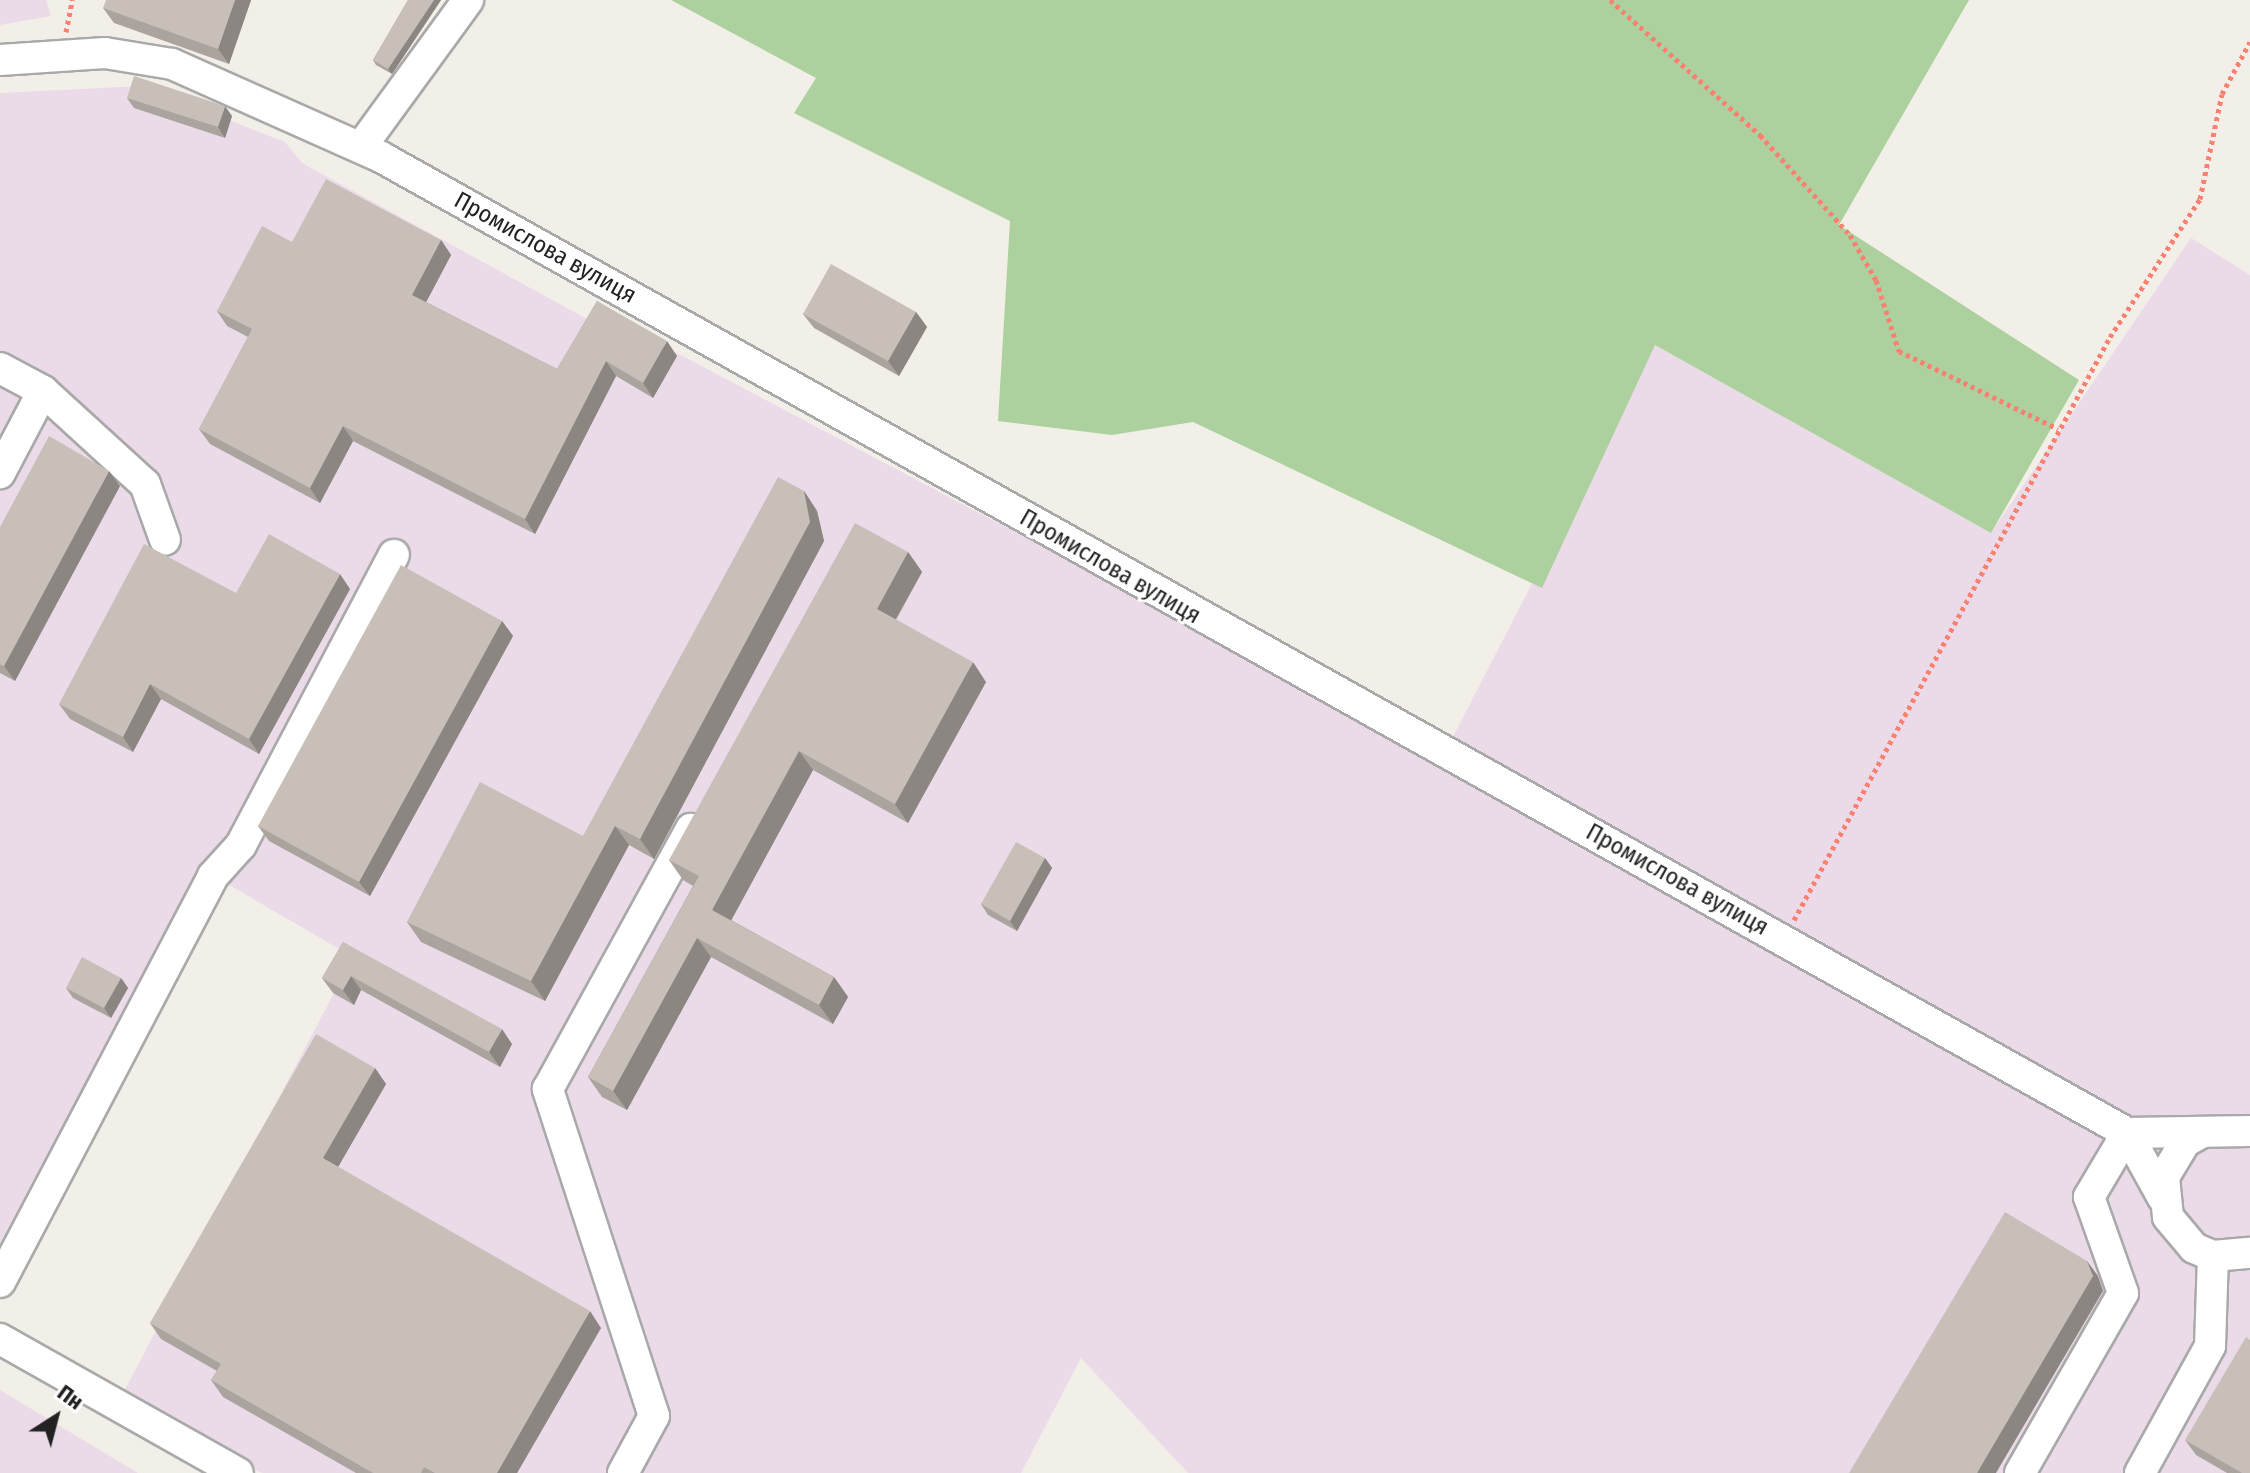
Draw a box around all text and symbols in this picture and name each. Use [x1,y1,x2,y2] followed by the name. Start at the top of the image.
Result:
[449,186,641,310] street label: Промислова вулиця
[1015,504,1205,630] street label: Промислова вулиця
[1581,818,1773,942] street label: Промислова вулиця
[16,1377,96,1457] north arrow
[52,1379,88,1415] text: Пн

